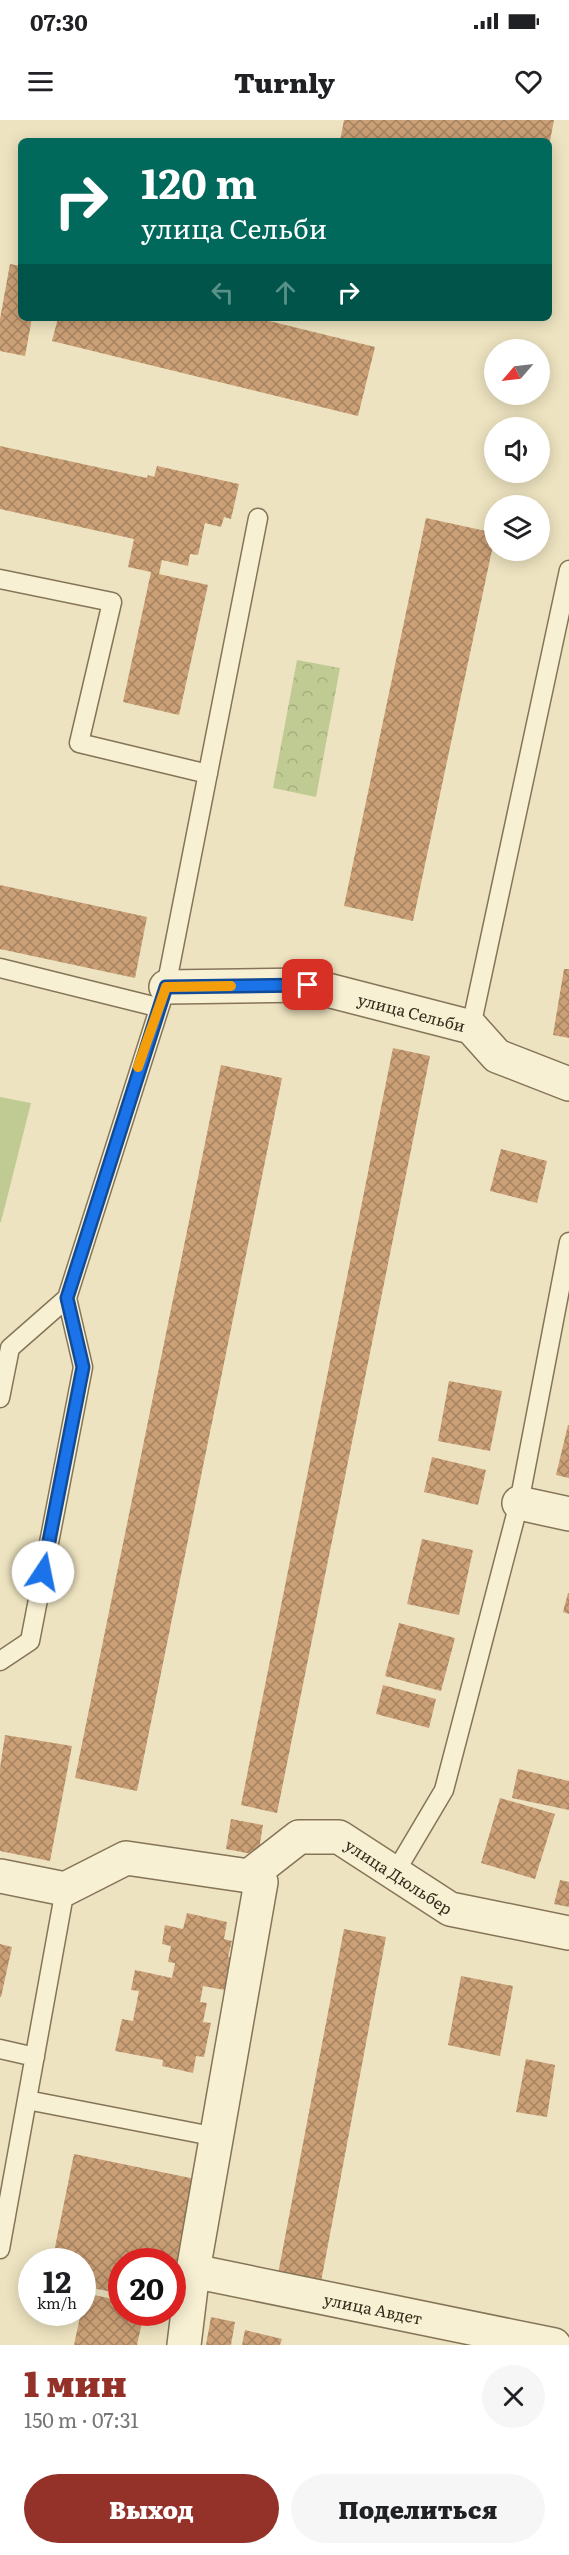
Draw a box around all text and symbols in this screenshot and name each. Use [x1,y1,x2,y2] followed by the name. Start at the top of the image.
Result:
[30,5,88,38] text: 07:30
[234,61,335,101] text: Turnly
[24,65,57,98] icon: menu
[512,65,545,98] icon: heart
[141,150,257,212] text: 120 m
[42,162,120,240] icon: right
[141,207,327,247] text: улица Сельби
[206,276,239,309] icon: left
[269,276,302,309] icon: ahead
[332,276,365,309] icon: right
[484,339,550,405] north arrow
[484,339,550,561] map controls
[484,417,550,483] button: sound
[484,495,550,561] button: layers
[282,959,333,1010] pin
[291,968,324,1001] icon: arrive
[355,986,468,1037] street label: улица Сельби
[11,1540,75,1604] position arrow
[341,1832,458,1920] street label: улица Дюльбер
[108,2248,186,2326] speed limit sign: 20
[43,2258,71,2302] text: 12
[322,2286,425,2330] street label: улица Авдет
[37,2291,77,2314] text: km/h
[24,2355,127,2408] text: 1 мин
[482,2365,545,2428] button: close
[24,2404,139,2434] text: 150 m · 07:31
[24,2474,279,2543] button: Выход
[291,2474,545,2543] button: Поделиться

